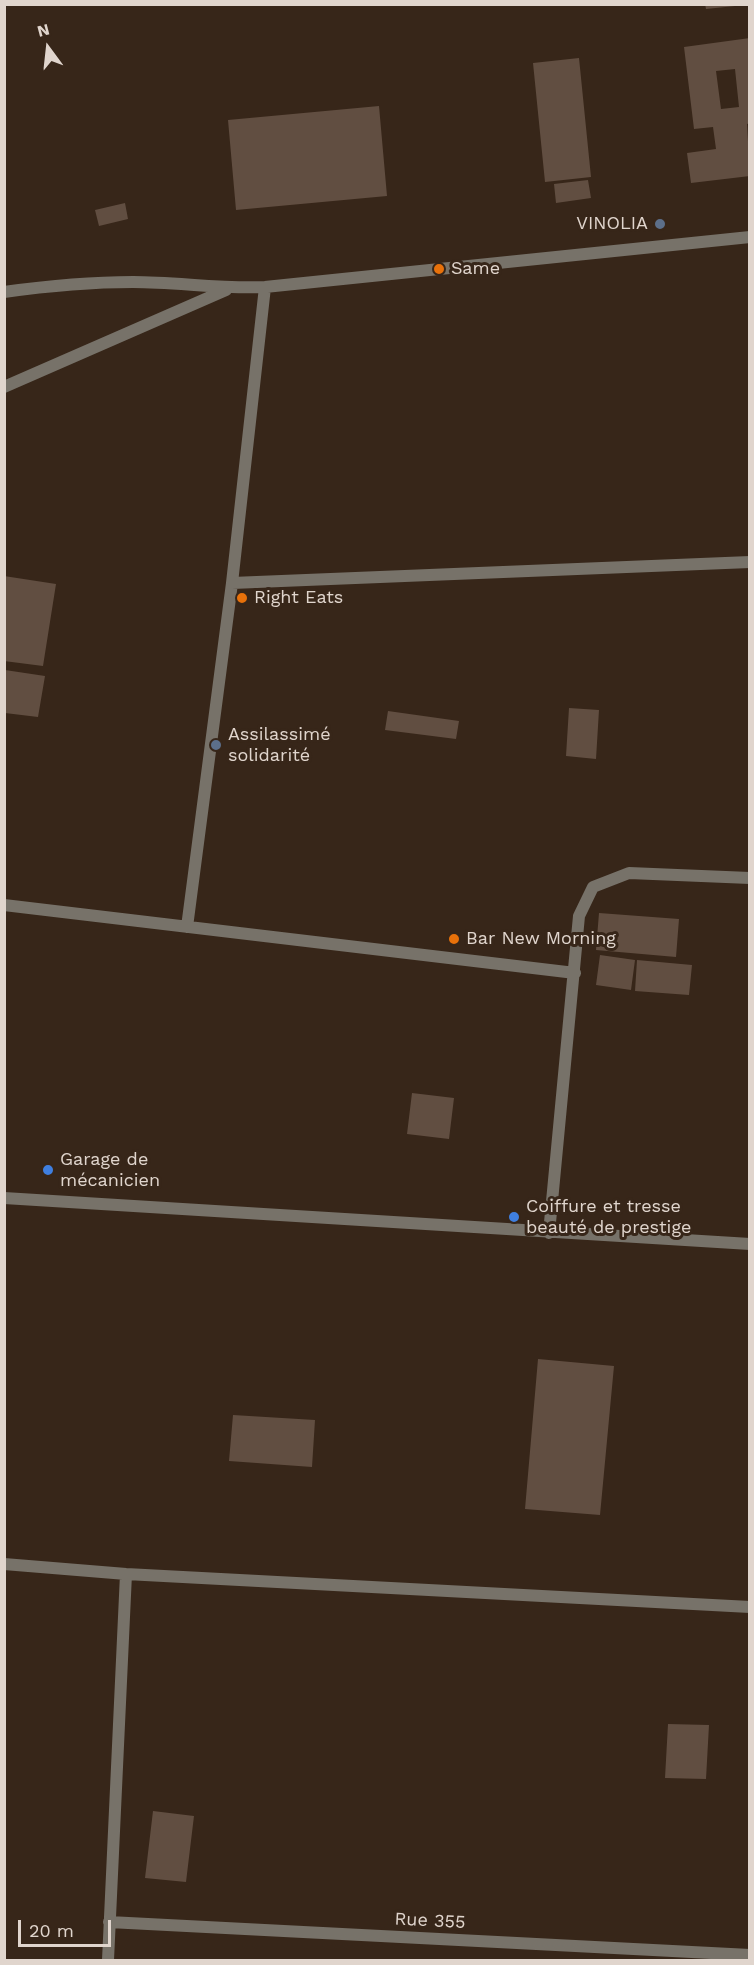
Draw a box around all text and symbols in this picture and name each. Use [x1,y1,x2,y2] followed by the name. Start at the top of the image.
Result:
[18,18,78,78] north arrow
[35,19,51,41] text: N
[576,213,648,235] place label: VINOLIA
[653,217,667,231] marker: VINOLIA
[451,258,500,280] place label: Same
[432,262,446,276] marker: Same
[254,587,343,609] place label: Right Eats
[235,591,249,605] marker: Right Eats
[228,724,331,766] place label: Assilassimé solidarité
[209,738,223,752] marker: Assilassimé solidarité
[466,928,616,950] place label: Bar New Morning
[447,932,461,946] marker: Bar New Morning
[60,1149,160,1192] place label: Garage de mécanicien
[41,1163,55,1177] marker: Garage de mécanicien
[526,1196,691,1238] place label: Coiffure et tresse beauté de prestige
[507,1210,521,1224] marker: Coiffure et tresse beauté de prestige
[21,1908,114,1946] scale bar
[394,1908,466,1934] street label: Rue 355
[29,1920,74,1941] text: 20 m

